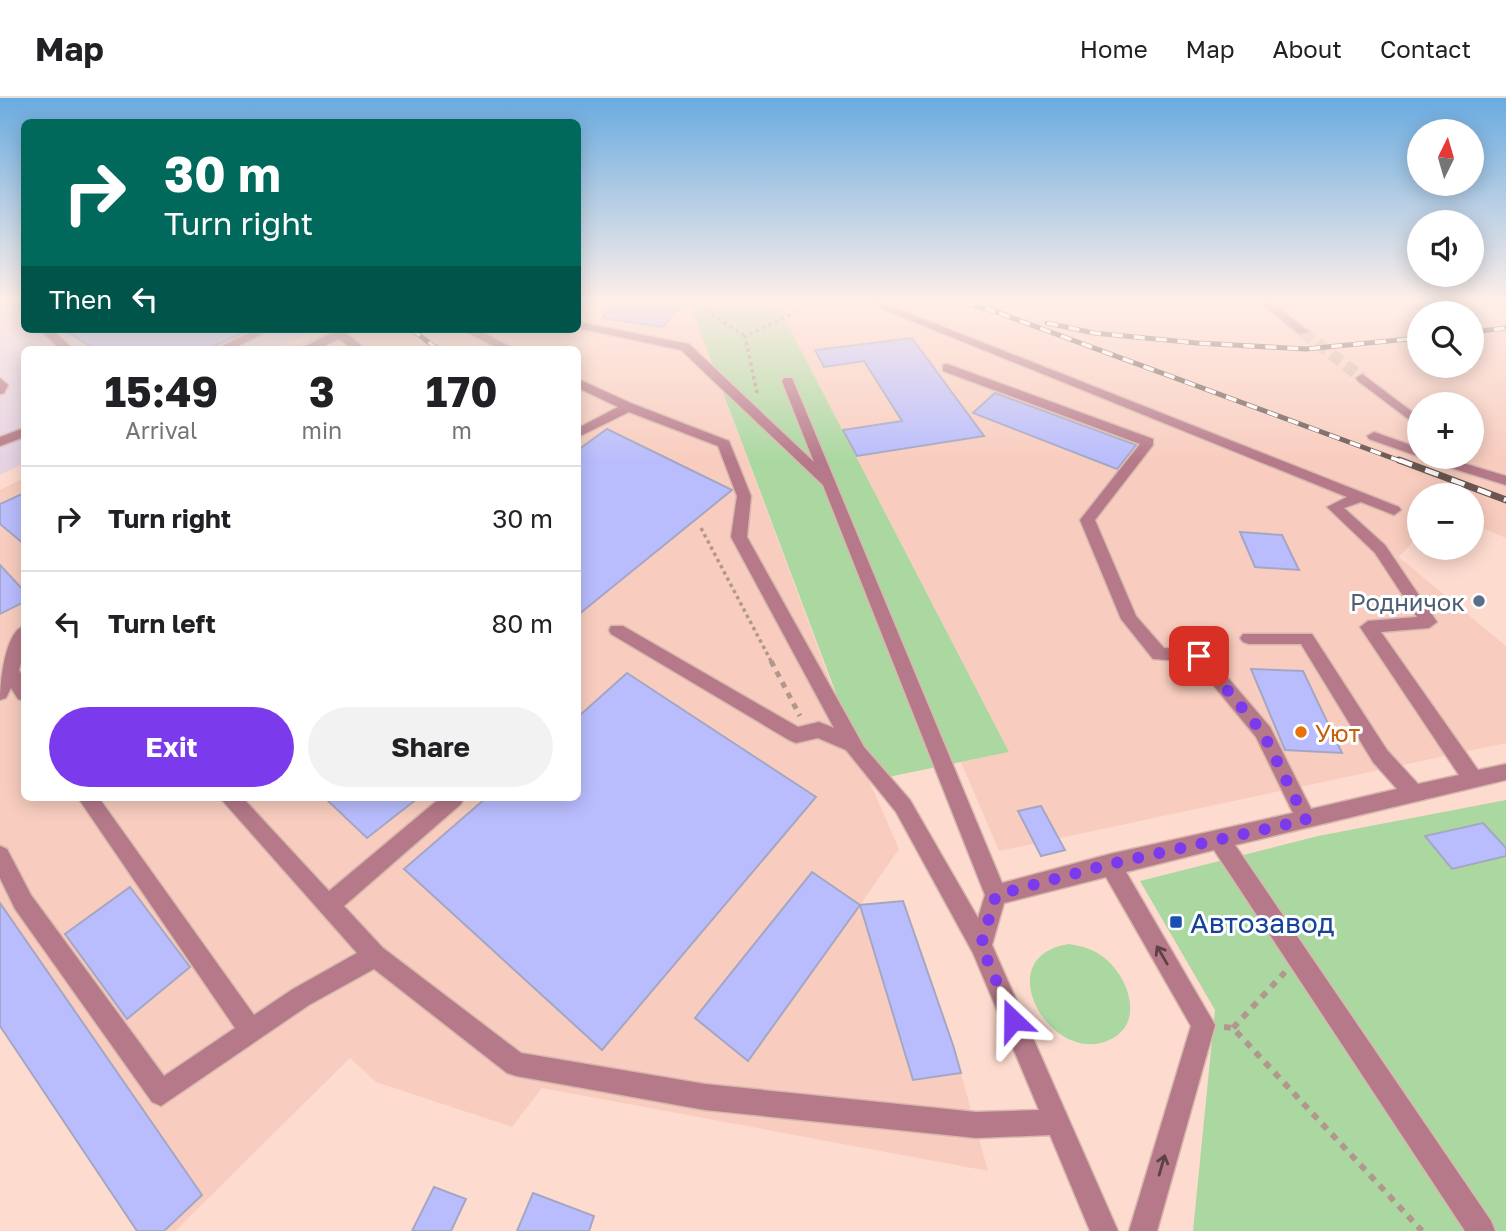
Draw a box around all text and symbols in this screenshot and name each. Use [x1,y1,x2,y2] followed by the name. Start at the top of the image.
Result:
[35,29,104,68] text: Map
[1080,34,1148,63] text: Home
[1186,34,1235,63] text: Map
[1273,34,1342,63] text: About
[1380,34,1471,63] text: Contact
[1407,119,1484,196] north arrow
[1407,119,1484,560] map controls
[164,144,281,203] text: 30 m
[49,147,140,238] icon: right
[164,204,313,242] text: Turn right
[1407,210,1484,287] button: sound
[126,280,164,318] icon: left
[49,284,112,315] text: Then
[1407,301,1484,378] button: search
[104,366,218,416] text: 15:49
[309,366,335,416] text: 3
[426,366,498,416] text: 170
[1407,392,1484,469] button: +
[125,416,197,444] text: Arrival
[302,416,342,444] text: min
[451,416,472,444] text: m
[1407,483,1484,560] button: −
[49,500,87,538] icon: right
[108,503,231,534] text: Turn right
[492,503,553,534] text: 30 m
[1350,587,1465,616] place label: Родничок
[1471,593,1487,609] marker: Родничок
[49,605,87,643] icon: left
[108,608,216,639] text: Turn left
[492,608,553,639] text: 80 m
[1169,626,1229,686] pin
[1180,637,1218,675] icon: arrive
[49,707,294,787] button: Exit
[308,707,553,787] button: Share
[1315,718,1360,747] place label: Уют
[1293,724,1309,740] marker: Уют
[1190,906,1334,939] place label: Автозавод
[1168,914,1184,930] marker: Автозавод
[1155,945,1169,965] one-way arrow
[976,983,1050,1057] position arrow
[1156,1155,1169,1177] one-way arrow

